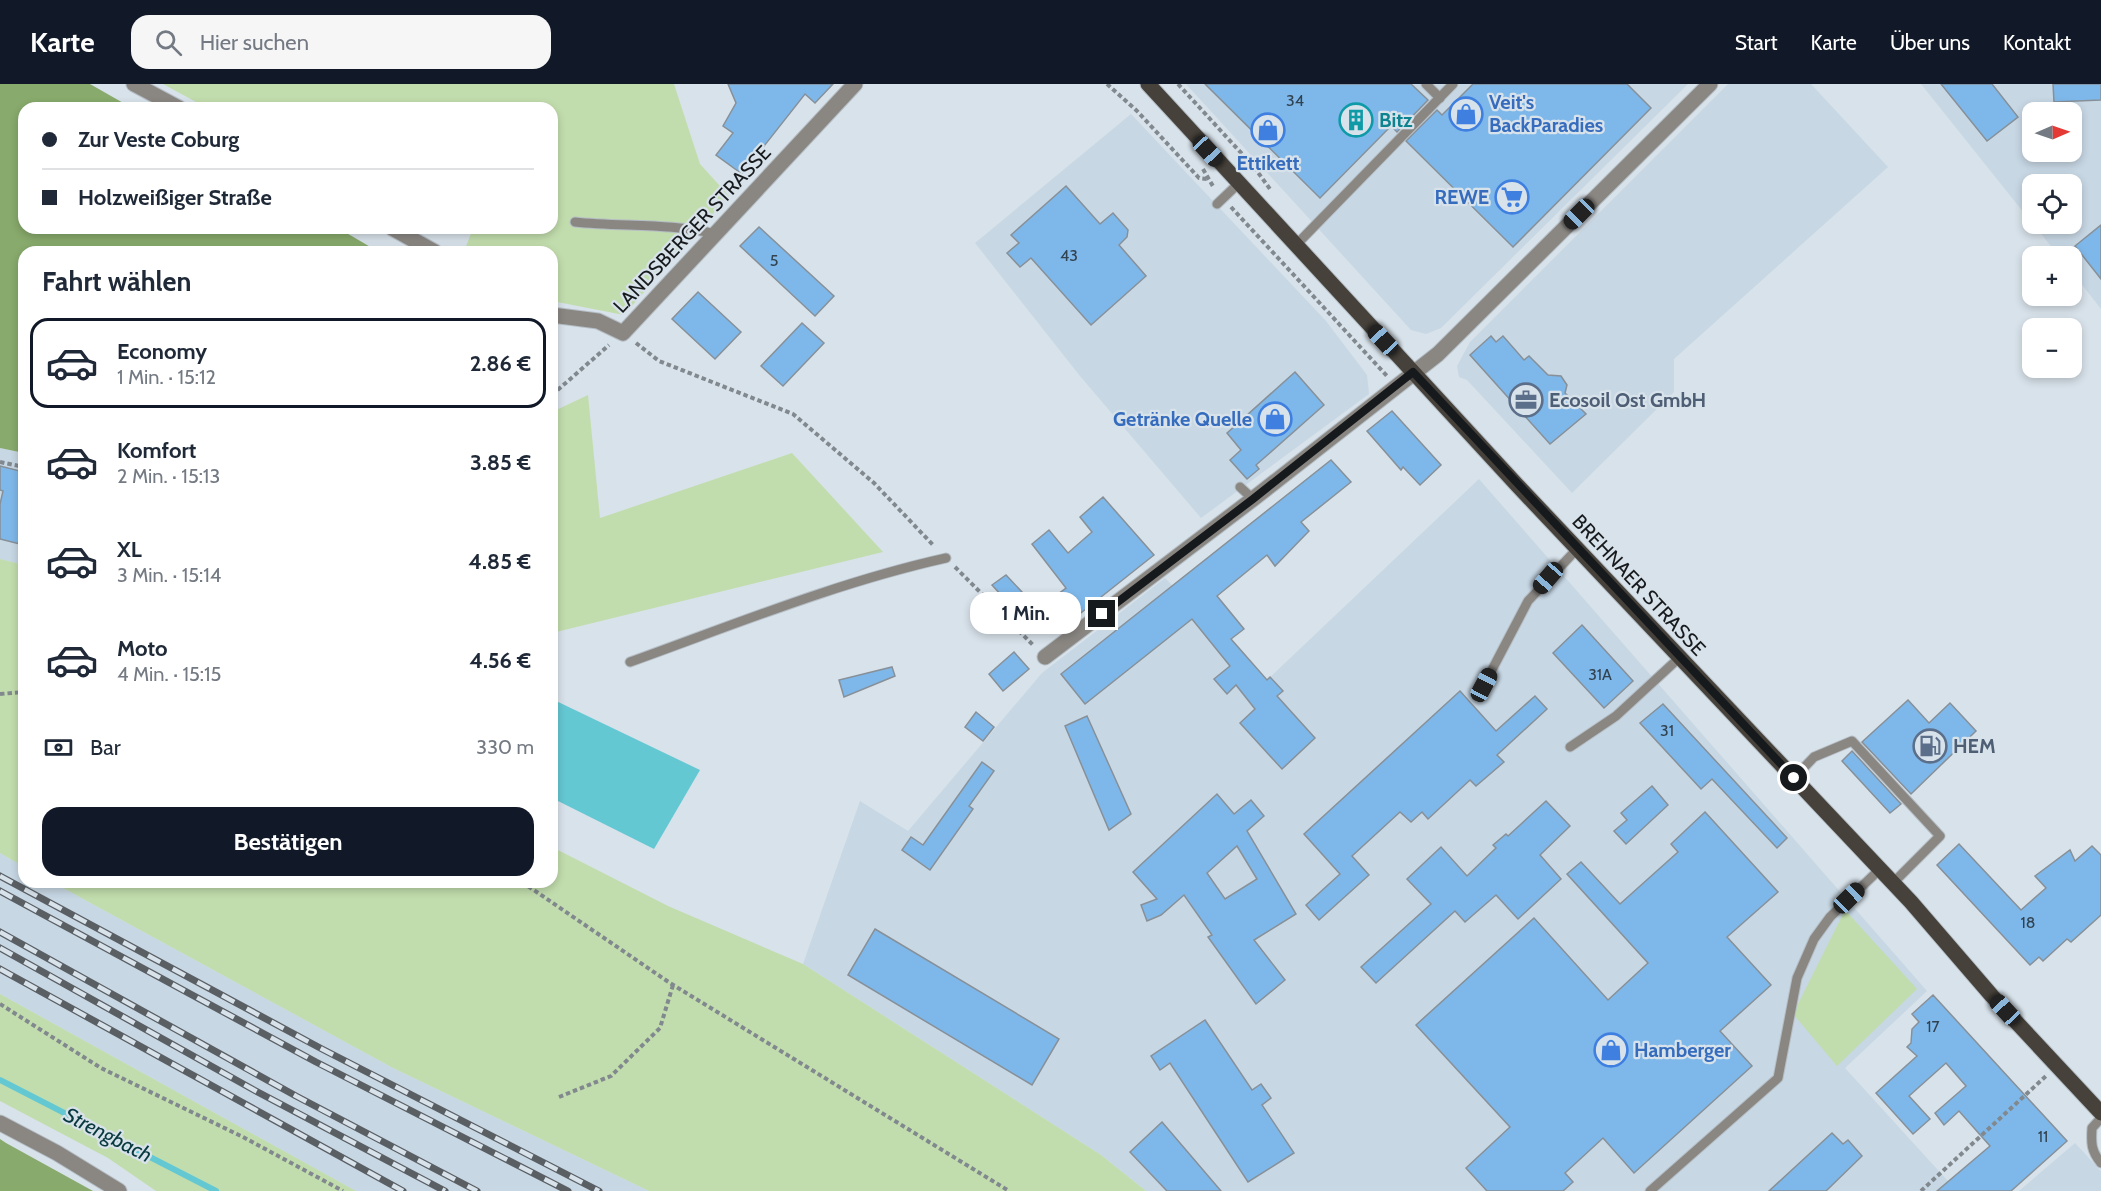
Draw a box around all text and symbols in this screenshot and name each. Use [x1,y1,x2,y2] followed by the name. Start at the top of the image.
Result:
[131,15,551,69] search box
[30,25,95,59] text: Karte
[152,26,185,59] icon: search
[200,29,309,56] text: Hier suchen
[1735,30,1778,55] text: Start
[1811,30,1857,55] text: Karte
[1890,30,1970,55] text: Über uns
[2003,30,2071,55] text: Kontakt
[1489,90,1603,137] place label: Veit's BackParadies
[1286,91,1304,110] house number: 34
[1448,96,1484,132] shop icon: Veit's BackParadies
[1338,102,1374,138] building icon: Bitz
[2022,102,2082,162] north arrow
[2022,102,2082,378] map controls
[1379,108,1413,132] place label: Bitz
[1250,112,1286,148] shop icon: Ettikett
[78,126,239,153] text: Zur Veste Coburg
[1189,132,1227,170] car
[608,140,776,318] street label: LANDSBERGER STRASSE
[1237,151,1300,175] place label: Ettikett
[2022,174,2082,234] button: locate
[1494,179,1530,215] supermarket icon: REWE
[78,184,272,211] text: Holzweißiger Straße
[1435,185,1489,209] place label: REWE
[1560,195,1598,233] car
[1060,246,1078,265] house number: 43
[2022,246,2082,306] button: +
[770,251,778,270] house number: 5
[42,265,191,298] text: Fahrt wählen
[2022,318,2082,378] button: −
[1364,321,1402,359] car
[45,336,99,390] icon: car
[117,338,207,365] text: Economy
[470,350,531,377] text: 2.86 €
[117,365,216,389] text: 1 Min. · 15:12
[1508,382,1544,418] office icon: Ecosoil Ost GmbH
[1549,388,1706,412] place label: Ecosoil Ost GmbH
[1257,401,1293,437] shop icon: Getränke Quelle
[1113,407,1252,431] place label: Getränke Quelle
[45,435,99,489] icon: car
[117,437,196,464] text: Komfort
[470,449,531,476] text: 3.85 €
[117,464,220,488] text: 2 Min. · 15:13
[1567,509,1711,661] street label: BREHNAER STRASSE
[45,534,99,588] icon: car
[117,536,142,563] text: XL
[468,548,531,575] text: 4.85 €
[1529,559,1567,597] car
[117,563,221,587] text: 3 Min. · 15:14
[970,593,1081,635] callout: 1 Min.
[1088,600,1115,627] route end
[1001,601,1050,625] text: 1 Min.
[45,633,99,687] icon: car
[117,635,168,662] text: Moto
[469,647,531,674] text: 4.56 €
[117,662,221,686] text: 4 Min. · 15:15
[1468,665,1500,705] car
[1588,665,1612,684] house number: 31A
[1660,721,1674,740] house number: 31
[1912,728,1948,764] fuel station icon: HEM
[42,731,75,764] icon: cash
[90,734,121,761] text: Bar
[1953,734,1996,758] place label: HEM
[476,735,534,759] text: 330 m
[1780,764,1807,791] route start
[42,807,534,876] button: Bestätigen
[1830,879,1868,917] car
[2021,913,2035,932] house number: 18
[1986,991,2024,1029] car
[1926,1017,1940,1036] house number: 17
[1593,1032,1629,1068] shop icon: Hamberger
[1634,1038,1731,1062] place label: Hamberger
[60,1102,156,1167] water label: Strengbach
[2038,1127,2048,1146] house number: 11

